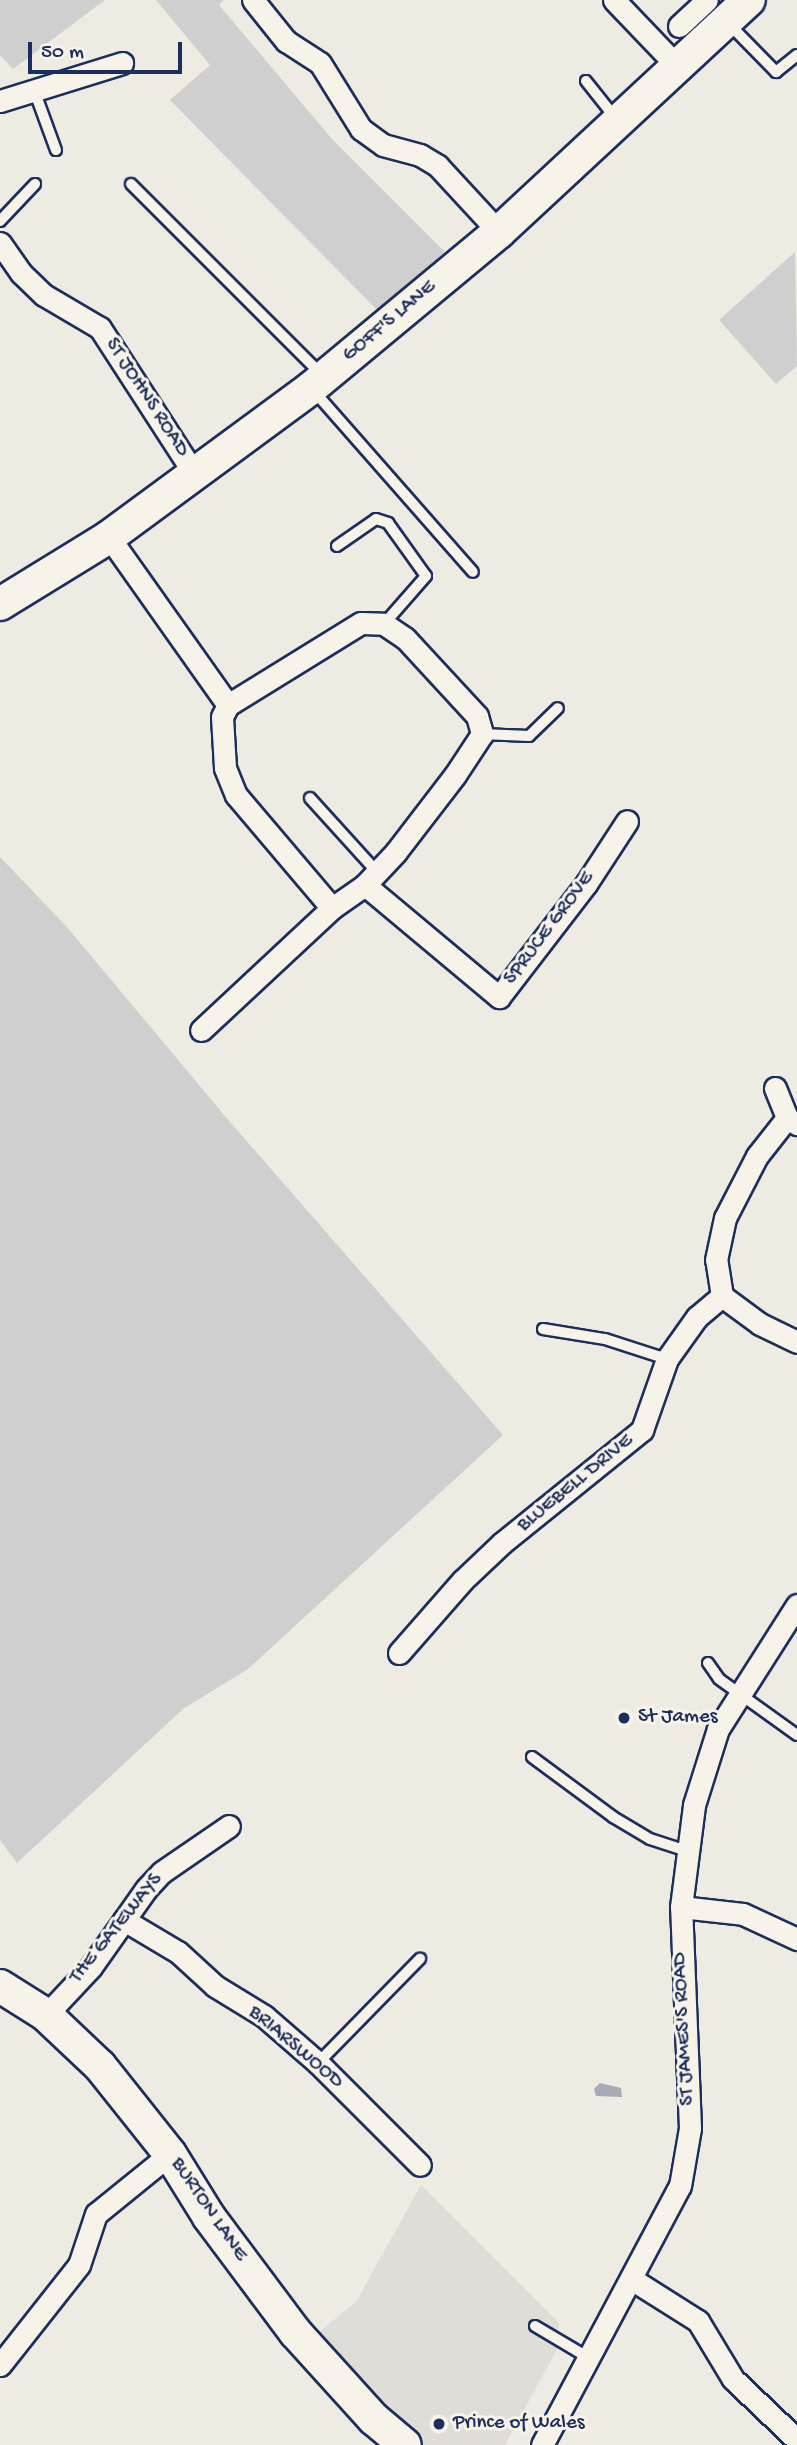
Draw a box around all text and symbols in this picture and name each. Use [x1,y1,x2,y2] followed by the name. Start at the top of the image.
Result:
[32,28,186,72] scale bar
[41,41,84,66] text: 50 m
[338,276,442,368] street label: GOFF'S LANE
[98,334,194,462] street label: ST JOHNS ROAD
[499,867,601,991] street label: SPRUCE GROVE
[513,1429,639,1539] street label: BLUEBELL DRIVE
[638,1705,718,1731] place label: St James
[616,1710,632,1726] marker: St James
[65,1869,169,1989] street label: THE GATEWAYS
[668,1952,702,2106] street label: ST JAMES'S ROAD
[242,2001,348,2095] street label: BRIARSWOOD
[164,2153,252,2267] street label: BURTON LANE
[453,2411,585,2437] place label: Prince of Wales
[431,2416,447,2432] marker: Prince of Wales

